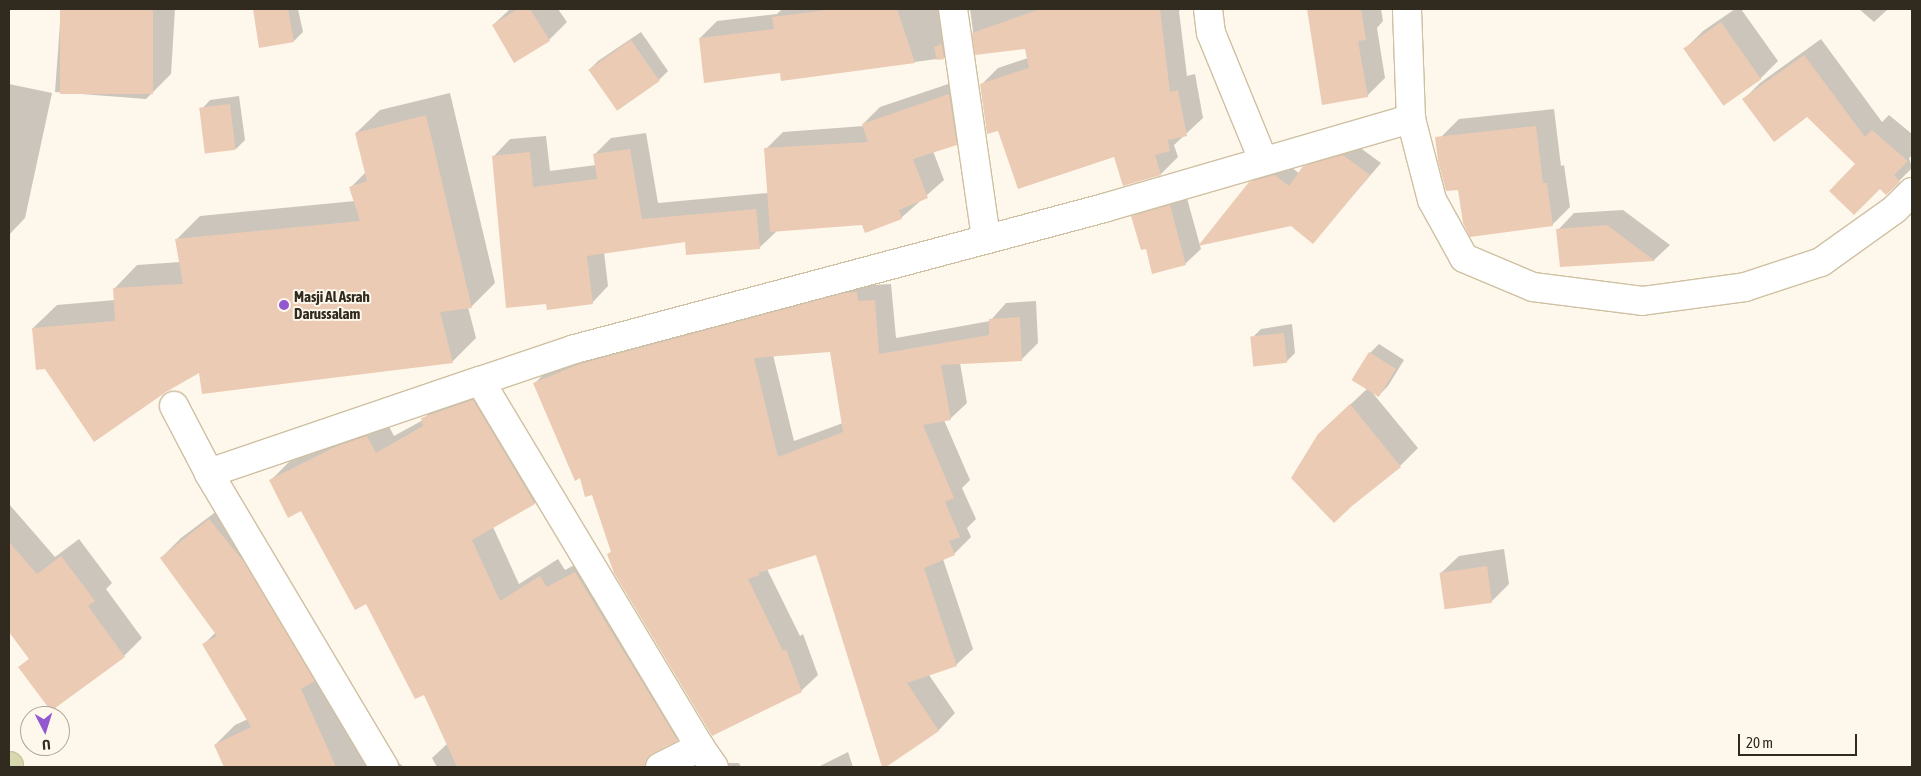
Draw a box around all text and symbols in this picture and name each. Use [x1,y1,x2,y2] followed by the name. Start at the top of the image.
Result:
[294,287,370,322] place label: Masji Al Asrah Darussalam
[278,299,290,311] marker: Masji Al Asrah Darussalam
[20,706,70,756] north arrow
[1741,724,1860,756] scale bar
[1746,734,1773,751] text: 20 m
[41,737,51,753] text: U

